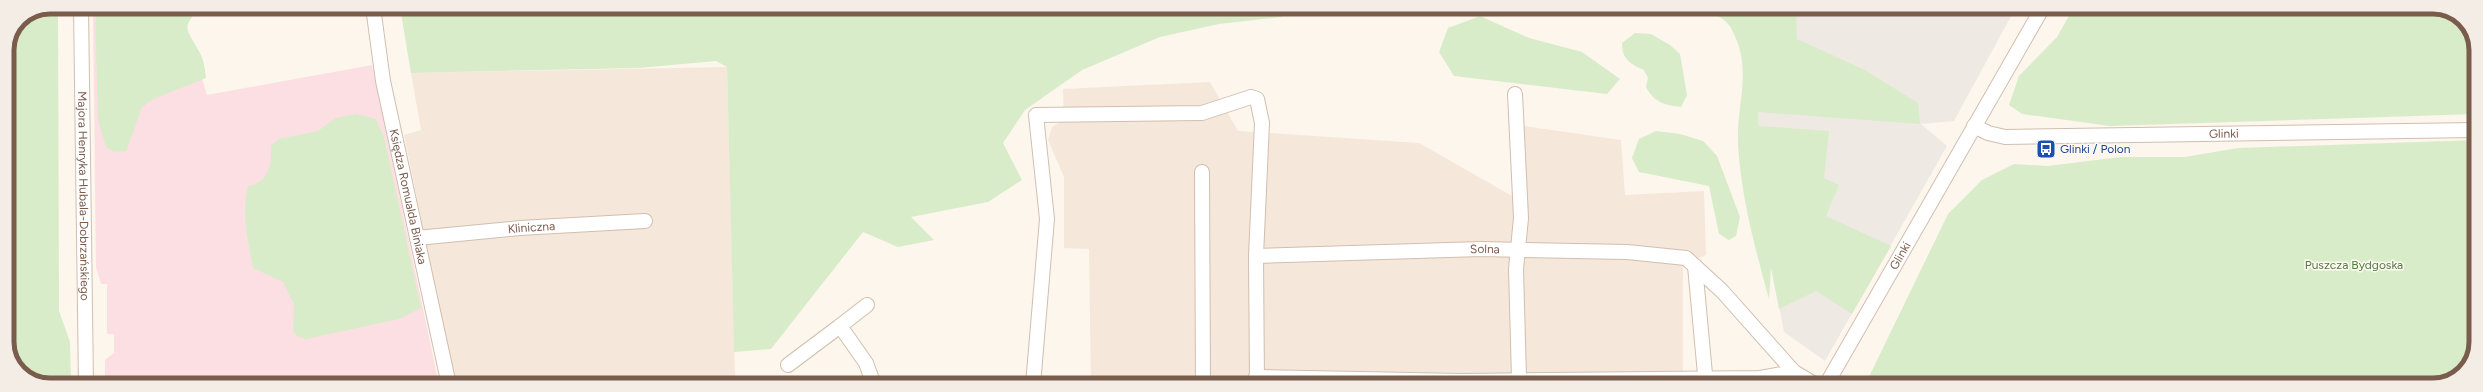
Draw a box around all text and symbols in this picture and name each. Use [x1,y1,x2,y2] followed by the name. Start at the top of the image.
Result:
[75,91,92,301] street label: Majora Henryka Hubala-Dobrzańskiego
[2209,127,2239,141] street label: Glinki
[387,128,430,266] street label: Księdza Romualda Biniaka
[2035,138,2057,160] bus stop icon: Glinki / Polon
[2060,142,2131,156] place label: Glinki / Polon
[507,219,556,236] street label: Kliniczna
[1887,239,1914,272] street label: Glinki
[1470,242,1500,256] street label: Solna
[2305,258,2403,272] park label: Puszcza Bydgoska

